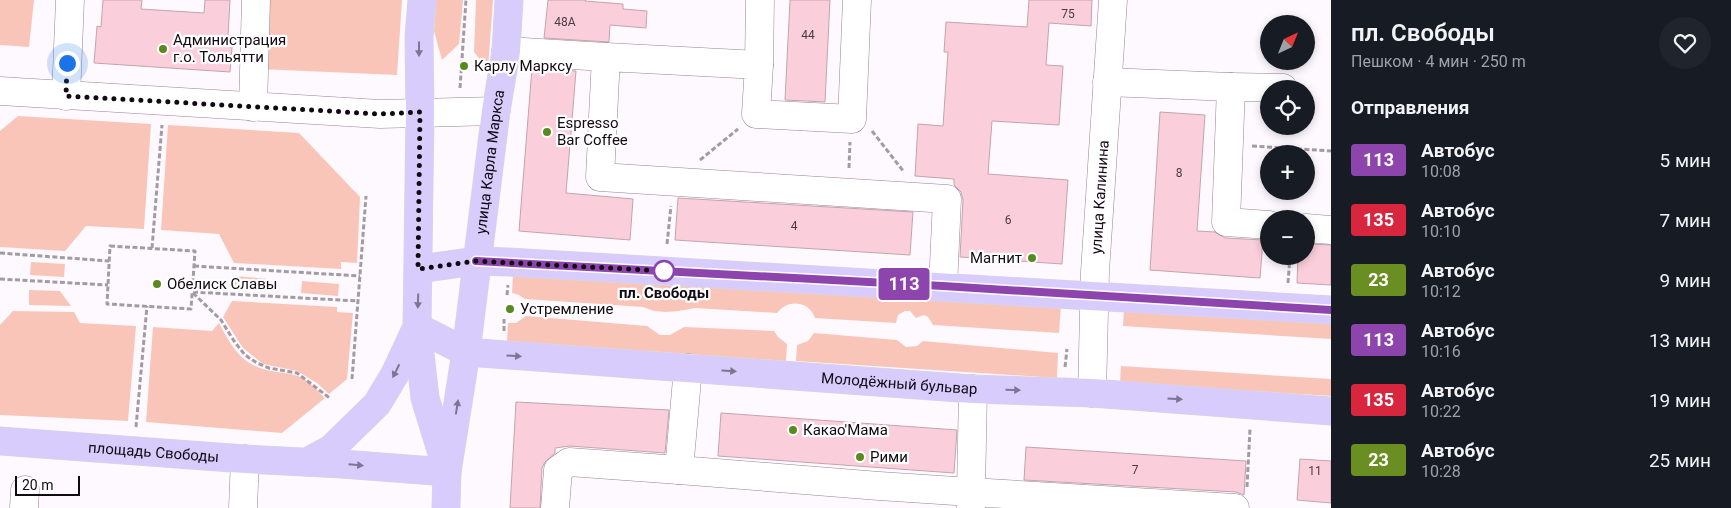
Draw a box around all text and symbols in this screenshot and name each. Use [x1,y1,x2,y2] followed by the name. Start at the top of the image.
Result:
[1061,7,1075,21] house number: 75
[554,15,576,29] house number: 48А
[1260,15,1315,70] north arrow
[1260,15,1315,265] map controls
[1659,17,1711,69] button: heart
[1351,19,1495,47] text: пл. Свободы
[801,28,815,42] house number: 44
[173,31,286,66] place label: Администрация г.о. Тольятти
[415,41,423,57] one-way arrow
[157,43,169,55] marker: Администрация г.о. Тольятти
[55,51,80,76] your location
[1351,52,1526,71] text: Пешком · 4 мин · 250 m
[474,57,572,75] place label: Карлу Марксу
[458,60,470,72] marker: Карлу Марксу
[1260,80,1315,135] button: locate
[472,88,508,235] street label: улица Карла Маркса
[1351,96,1469,119] text: Отправления
[557,114,628,149] place label: Espresso Bar Coffee
[541,126,553,138] marker: Espresso Bar Coffee
[1421,139,1495,162] text: Автобус
[1087,140,1113,255] street label: улица Калинина
[1260,145,1315,200] button: +
[1363,149,1394,170] text: 113
[1660,149,1711,172] text: 5 мин
[1421,162,1461,181] text: 10:08
[1176,166,1183,180] house number: 8
[1421,199,1495,222] text: Автобус
[1363,209,1394,230] text: 135
[1660,209,1711,232] text: 7 мин
[1260,210,1315,265] button: −
[1005,213,1012,227] house number: 6
[791,219,798,233] house number: 4
[1421,222,1461,241] text: 10:10
[970,249,1022,267] place label: Магнит
[1026,252,1038,264] marker: Магнит
[1421,259,1495,282] text: Автобус
[653,260,675,282] marker: пл. Свободы
[875,268,933,300] line badge: 113
[1368,269,1389,290] text: 23
[1660,269,1711,292] text: 9 мин
[889,273,919,294] text: 113
[167,275,277,293] place label: Обелиск Славы
[151,278,163,290] marker: Обелиск Славы
[1421,282,1461,301] text: 10:12
[619,284,709,302] place label: пл. Свободы
[413,293,421,309] one-way arrow
[520,300,613,318] place label: Устремление
[504,303,516,315] marker: Устремление
[1421,319,1495,342] text: Автобус
[1363,329,1394,350] text: 113
[1649,329,1711,352] text: 13 мин
[1421,342,1461,361] text: 10:16
[507,352,523,360] one-way arrow
[392,364,400,379] one-way arrow
[721,367,737,375] one-way arrow
[821,369,978,398] street label: Молодёжный бульвар
[1421,379,1495,402] text: Автобус
[1006,387,1022,395] one-way arrow
[1363,389,1394,410] text: 135
[1649,389,1711,412] text: 19 мин
[1168,396,1184,404] one-way arrow
[454,398,462,414] one-way arrow
[1421,402,1461,421] text: 10:22
[803,421,888,439] place label: Какао'Мама
[787,424,799,436] marker: Какао'Мама
[87,438,220,466] street label: площадь Свободы
[1421,439,1495,462] text: Автобус
[870,448,908,466] place label: Рими
[1368,449,1389,470] text: 23
[1649,449,1711,472] text: 25 мин
[854,451,866,463] marker: Рими
[348,461,364,469] one-way arrow
[1421,462,1461,481] text: 10:28
[1132,463,1139,477] house number: 7
[1308,464,1322,478] house number: 11
[15,473,80,496] scale bar
[22,477,54,493] text: 20 m

